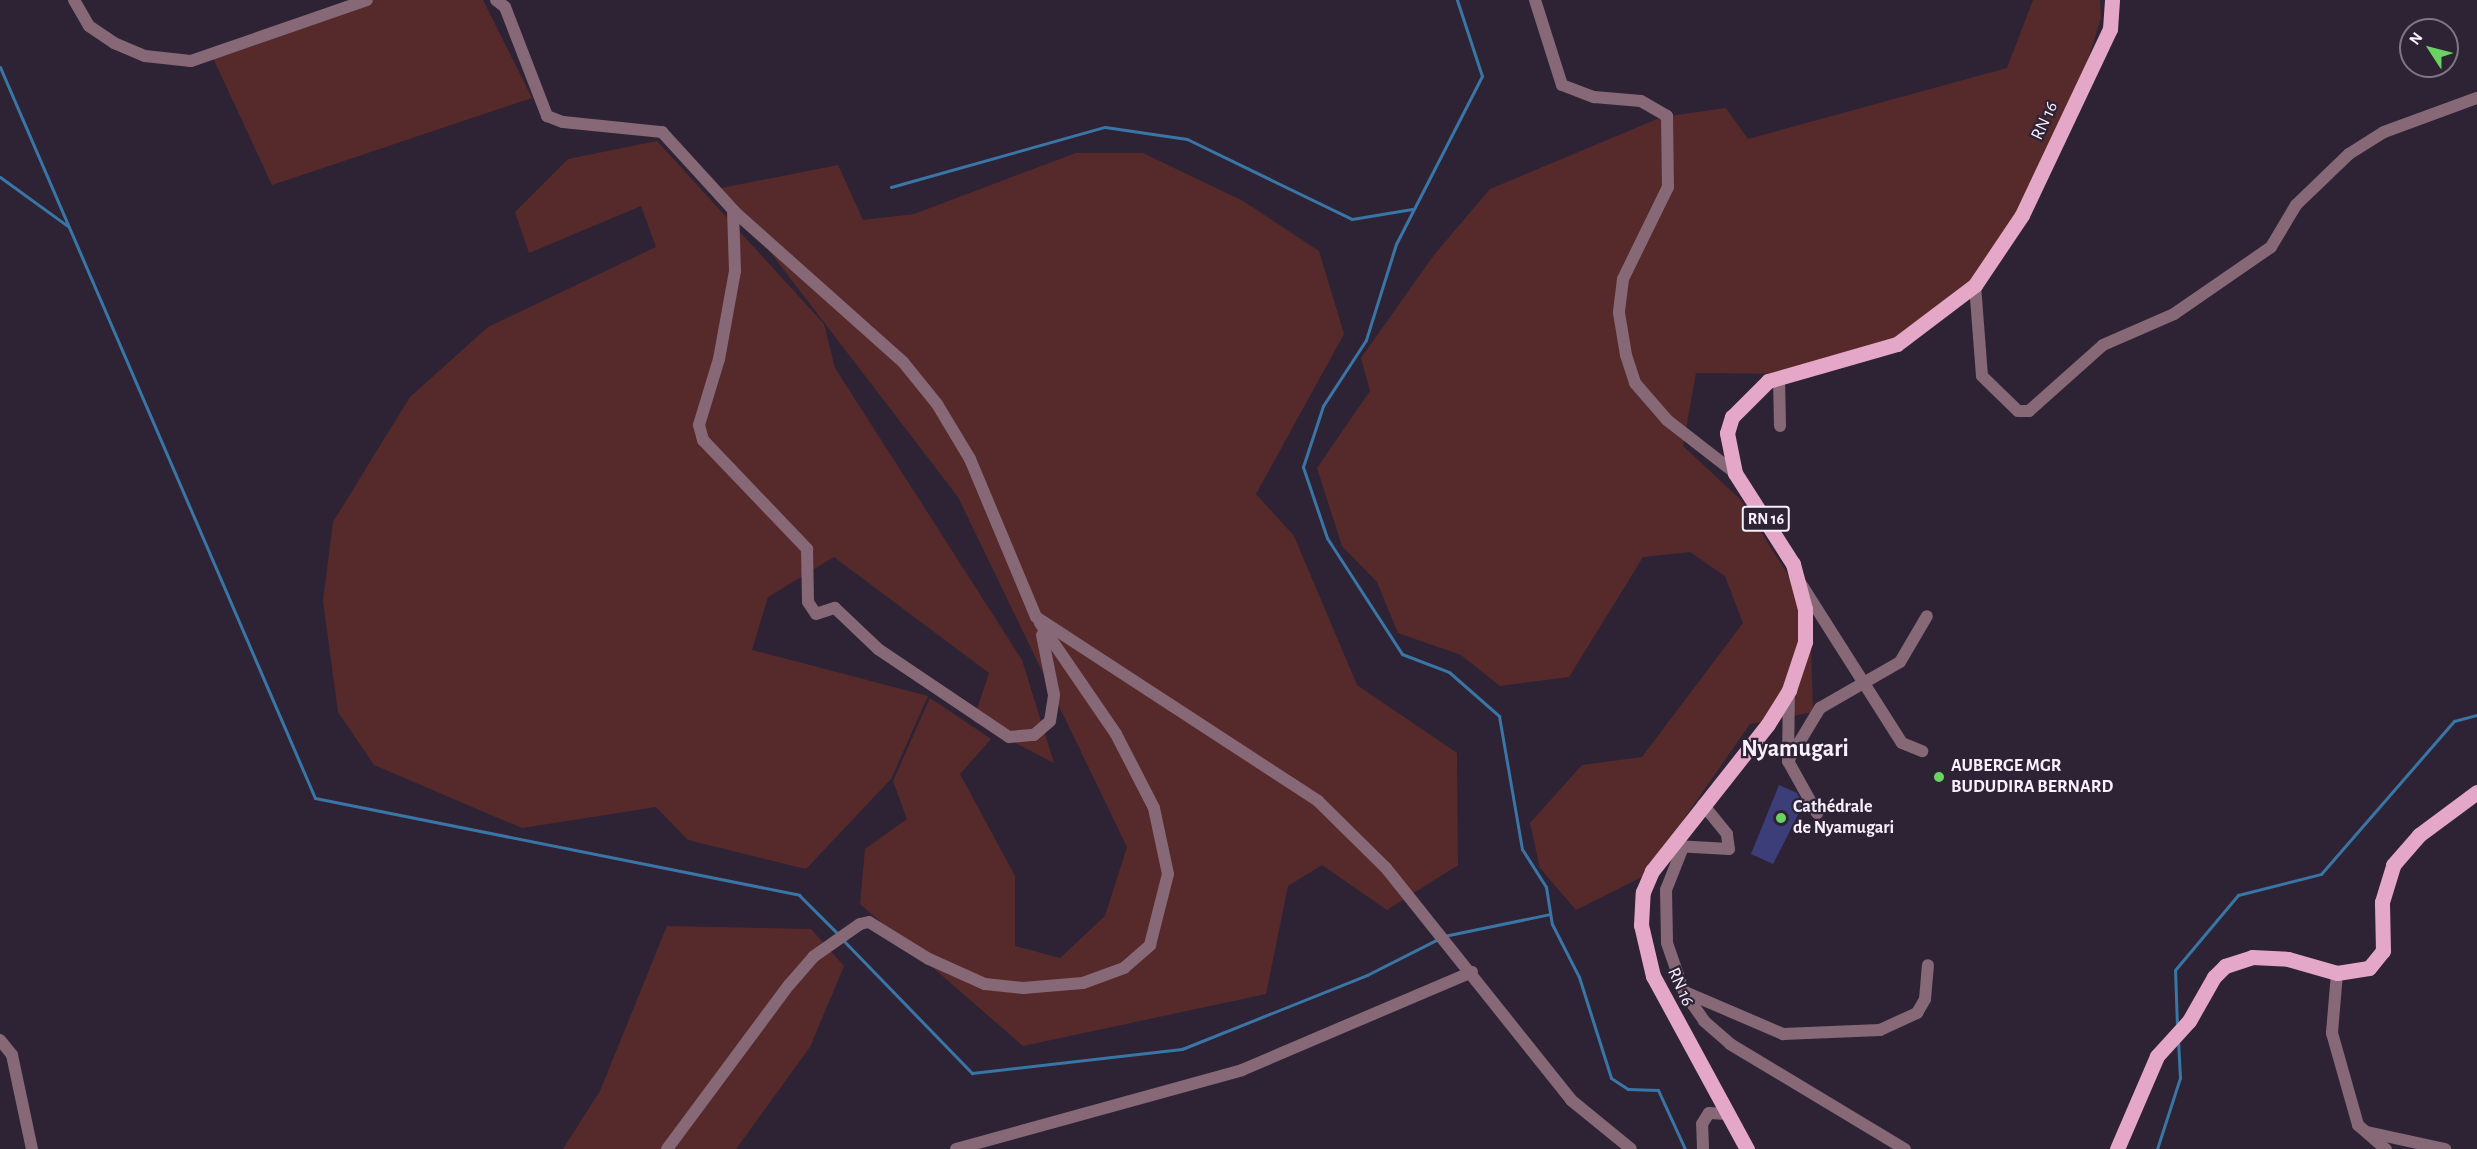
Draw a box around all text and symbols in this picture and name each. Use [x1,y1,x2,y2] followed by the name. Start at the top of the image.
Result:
[2399,18,2459,78] north arrow
[2406,29,2426,48] text: N
[2027,98,2063,144] street label: RN 16
[1740,506,1792,532] road number: RN 16
[1741,736,1849,764] district label: Nyamugari
[1951,756,2113,798] place label: AUBERGE MGR BUDUDIRA BERNARD
[1932,770,1946,784] marker: AUBERGE MGR BUDUDIRA BERNARD
[1793,797,1894,840] place label: Cathédrale de Nyamugari
[1774,811,1788,825] marker: Cathédrale de Nyamugari
[1662,964,1698,1010] street label: RN 16

